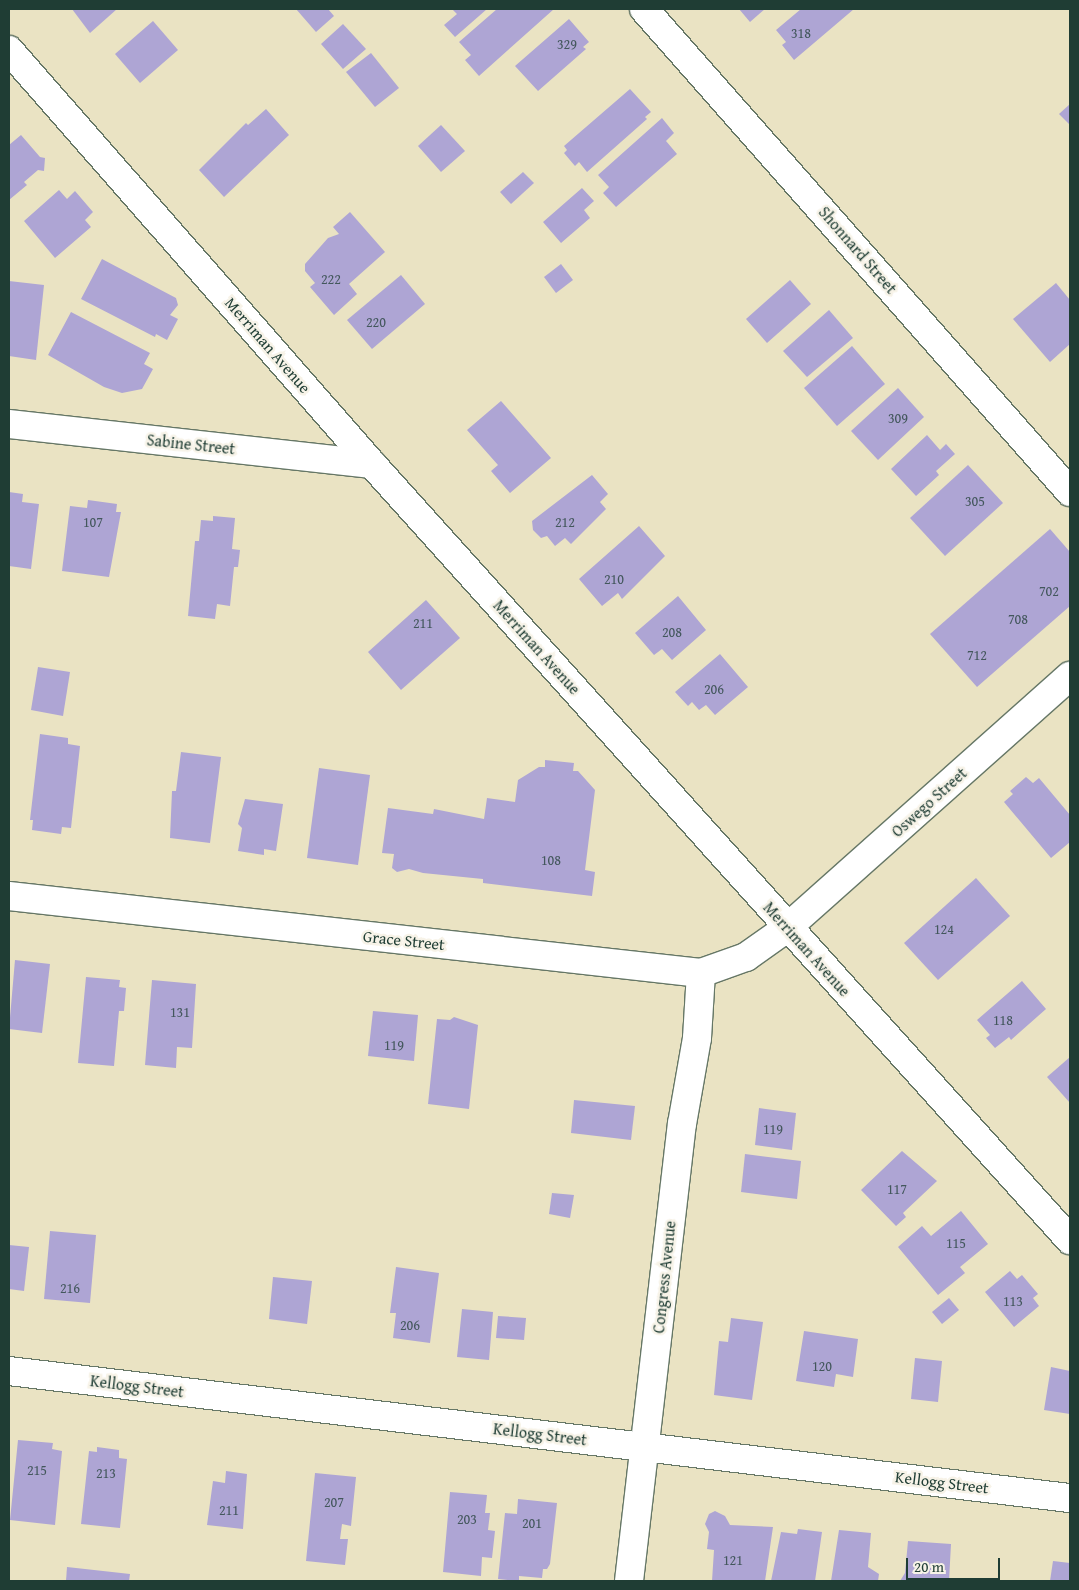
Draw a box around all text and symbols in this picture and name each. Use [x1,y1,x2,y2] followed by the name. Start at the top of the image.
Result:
[791,25,811,41] house number: 318
[557,36,577,52] house number: 329
[815,202,901,298] street label: Shonnard Street
[321,271,341,287] house number: 222
[221,293,315,397] street label: Merriman Avenue
[366,314,386,330] house number: 220
[888,410,908,426] house number: 309
[146,430,236,458] street label: Sabine Street
[965,493,985,509] house number: 305
[83,514,103,530] house number: 107
[555,514,575,530] house number: 212
[604,571,624,587] house number: 210
[1039,583,1059,599] house number: 702
[490,596,584,698] street label: Merriman Avenue
[1008,611,1028,627] house number: 708
[413,615,433,631] house number: 211
[662,624,682,640] house number: 208
[967,647,987,663] house number: 712
[704,681,724,697] house number: 206
[887,763,971,841] street label: Oswego Street
[541,852,561,868] house number: 108
[760,898,854,1000] street label: Merriman Avenue
[934,921,954,937] house number: 124
[362,926,446,954] street label: Grace Street
[170,1004,190,1020] house number: 131
[993,1012,1013,1028] house number: 118
[384,1037,404,1053] house number: 119
[763,1121,783,1137] house number: 119
[887,1181,907,1197] house number: 117
[649,1220,679,1334] street label: Congress Avenue
[946,1235,966,1251] house number: 115
[60,1280,80,1296] house number: 216
[1003,1293,1023,1309] house number: 113
[400,1317,420,1333] house number: 206
[812,1358,832,1374] house number: 120
[89,1371,185,1401] street label: Kellogg Street
[492,1419,588,1449] street label: Kellogg Street
[27,1462,47,1478] house number: 215
[96,1465,116,1481] house number: 213
[894,1467,990,1497] street label: Kellogg Street
[324,1494,344,1510] house number: 207
[219,1502,239,1518] house number: 211
[457,1511,477,1527] house number: 203
[522,1515,542,1531] house number: 201
[909,1548,1003,1580] scale bar
[723,1552,743,1568] house number: 121
[914,1556,944,1577] text: 20 m

